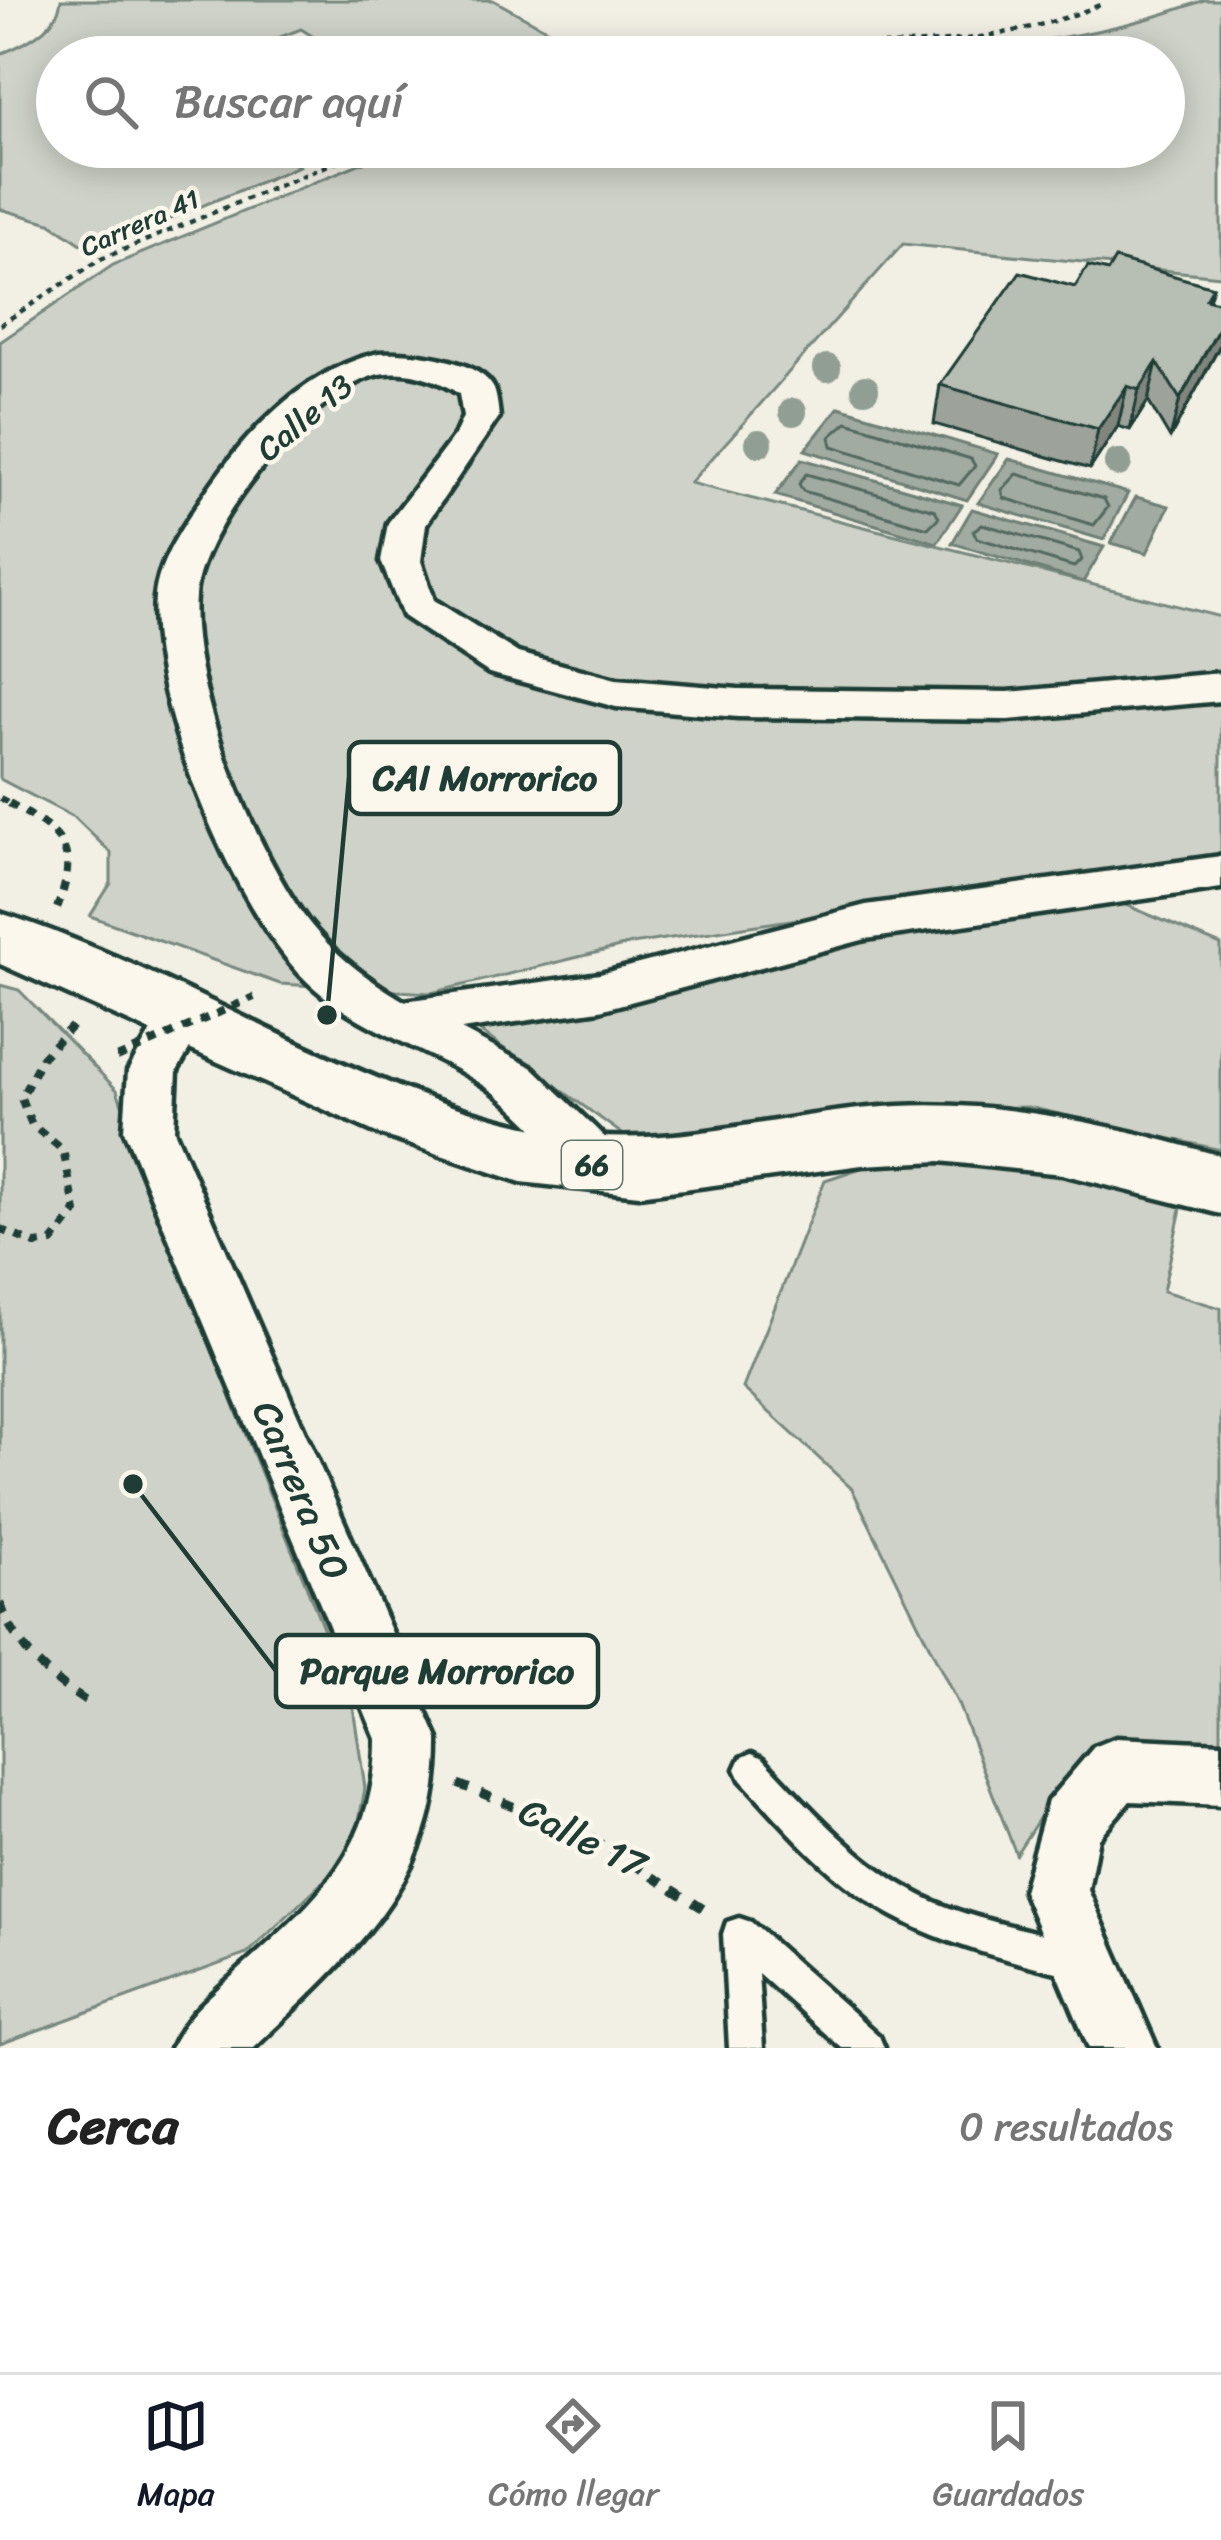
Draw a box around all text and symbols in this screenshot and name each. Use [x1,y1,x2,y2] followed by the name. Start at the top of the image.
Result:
[36,36,1185,168] search box
[174,62,403,142] text: Buscar aquí
[78,69,144,135] icon: search
[72,175,208,271] street label: Carrera 41
[242,359,367,477] street label: Calle 13
[349,742,620,814] callout: CAI Morrorico
[372,746,598,810] text: CAI Morrorico
[562,1141,622,1189] road number: 66
[233,1389,370,1591] street label: Carrera 50
[276,1635,598,1707] callout: Parque Morrorico
[300,1639,575,1703] text: Parque Morrorico
[507,1777,661,1899] street label: Calle 17
[48,2081,178,2171] text: Cerca
[959,2092,1173,2161] text: 0 resultados
[137,2393,214,2523] tab: Mapa
[488,2393,659,2523] tab: Cómo llegar
[932,2393,1084,2523] tab: Guardados

